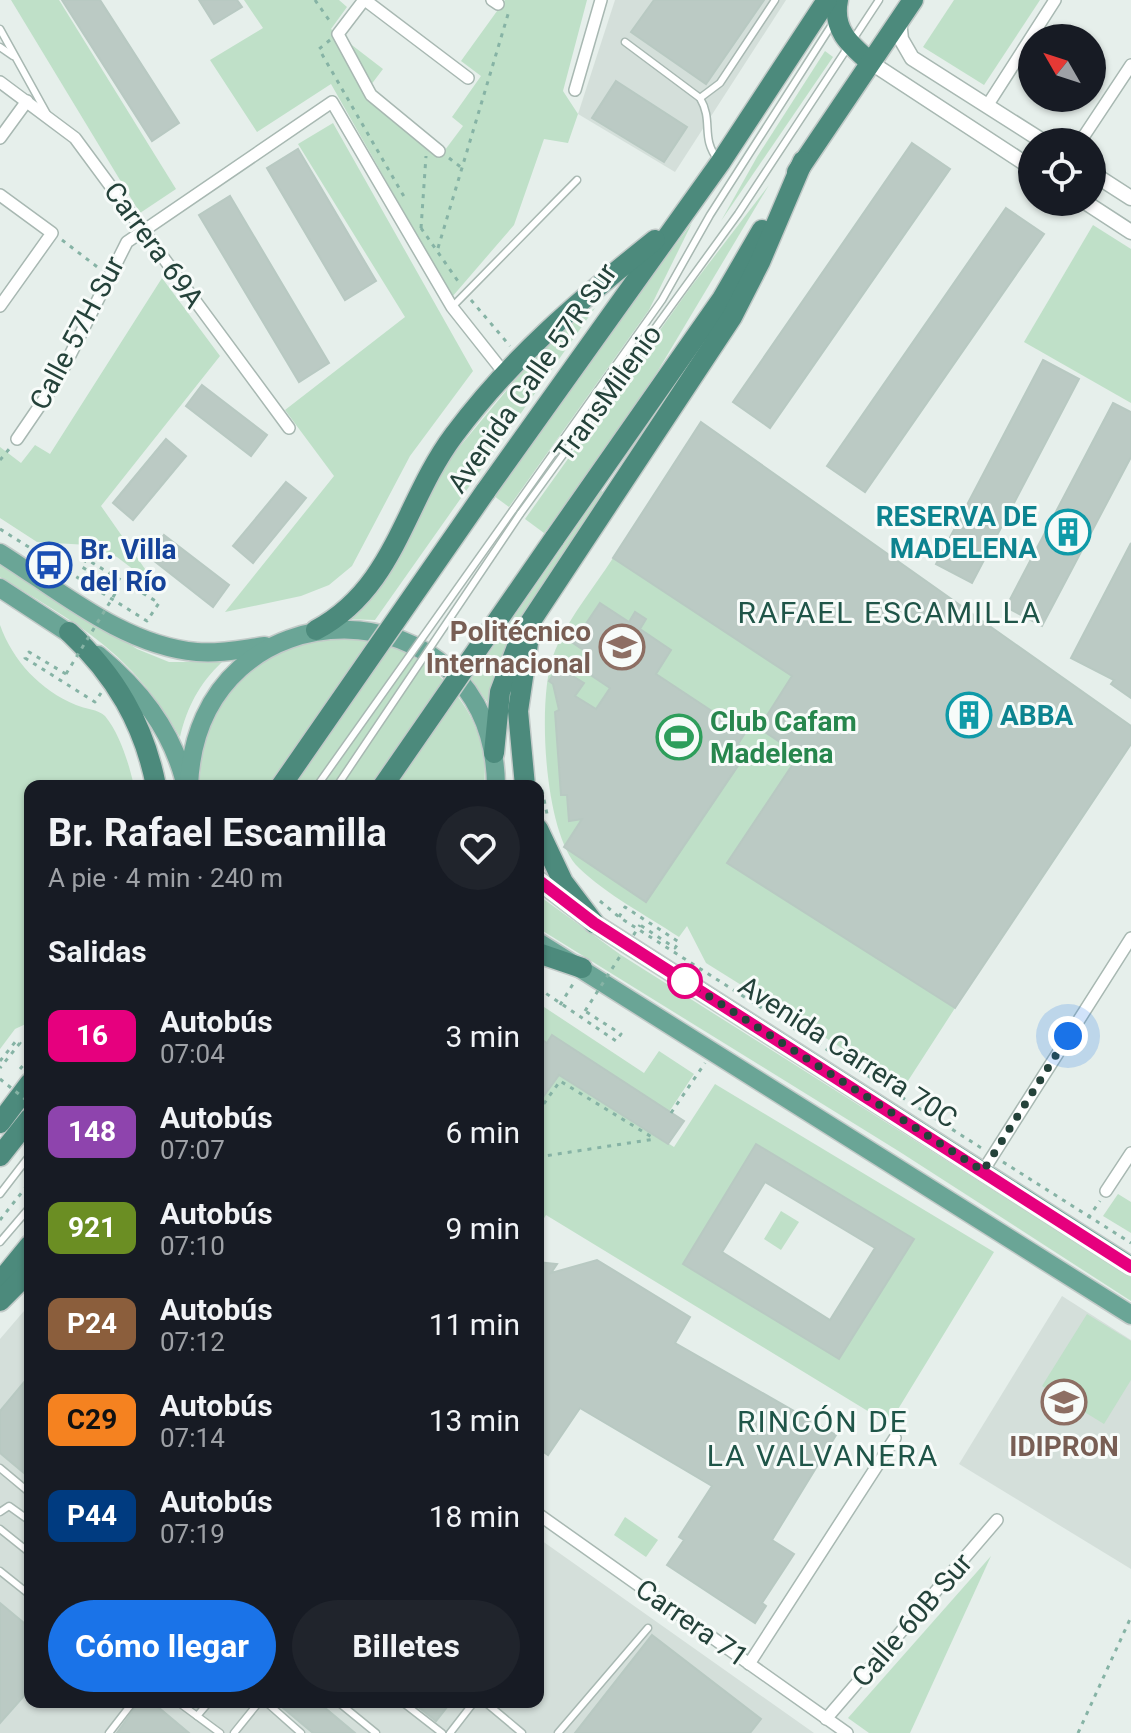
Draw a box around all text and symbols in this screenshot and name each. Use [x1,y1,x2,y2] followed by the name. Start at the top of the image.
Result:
[1018,24,1106,112] north arrow
[1018,24,1106,216] map controls
[1018,128,1106,216] button: locate
[97,175,211,315] street label: Carrera 69A
[23,250,131,415] street label: Calle 57H Sur
[440,257,624,499] street label: Avenida Calle 57R Sur
[547,318,669,468] street label: TransMilenio
[876,500,1037,565] place label: RESERVA DE MADELENA
[1044,508,1092,556] building icon: RESERVA DE MADELENA
[80,533,177,598] place label: Br. Villa del Río
[25,541,73,589] bus stop icon: Br. Villa del Río
[738,595,1042,630] district label: RAFAEL ESCAMILLA
[426,615,591,680] place label: Politécnico Internacional
[598,623,646,671] school or university icon: Politécnico Internacional
[945,691,993,739] building icon: ABBA
[1000,699,1074,732] place label: ABBA
[710,705,857,770] place label: Club Cafam Madelena
[655,713,703,761] sports icon: Club Cafam Madelena
[436,806,520,890] button: heart
[48,811,387,855] text: Br. Rafael Escamilla
[48,863,283,893] text: A pie · 4 min · 240 m
[48,934,147,969] text: Salidas
[668,964,702,998] unlabelled marker
[733,969,963,1135] street label: Avenida Carrera 70C
[160,1004,273,1039] text: Autobús
[1048,1016,1088,1056] your location
[76,1019,108,1052] text: 16
[446,1019,520,1054] text: 3 min
[160,1039,225,1069] text: 07:04
[160,1100,273,1135] text: Autobús
[68,1115,116,1148] text: 148
[446,1115,520,1150] text: 6 min
[160,1135,225,1165] text: 07:07
[160,1196,273,1231] text: Autobús
[68,1211,116,1244] text: 921
[446,1211,520,1246] text: 9 min
[160,1231,225,1261] text: 07:10
[160,1292,273,1327] text: Autobús
[67,1307,117,1340] text: P24
[429,1307,520,1342] text: 11 min
[160,1327,225,1357] text: 07:12
[1040,1378,1088,1426] school or university icon: IDIPRON
[160,1388,273,1423] text: Autobús
[67,1403,117,1436] text: C29
[429,1403,520,1438] text: 13 min
[707,1404,939,1473] district label: RINCÓN DE LA VALVANERA
[160,1423,225,1453] text: 07:14
[1009,1430,1119,1463] place label: IDIPRON
[160,1484,273,1519] text: Autobús
[67,1499,117,1532] text: P44
[429,1499,520,1534] text: 18 min
[160,1519,225,1549] text: 07:19
[845,1546,979,1694] street label: Calle 60B Sur
[629,1572,755,1674] street label: Carrera 71
[48,1600,276,1692] button: Cómo llegar
[292,1600,520,1692] button: Billetes

